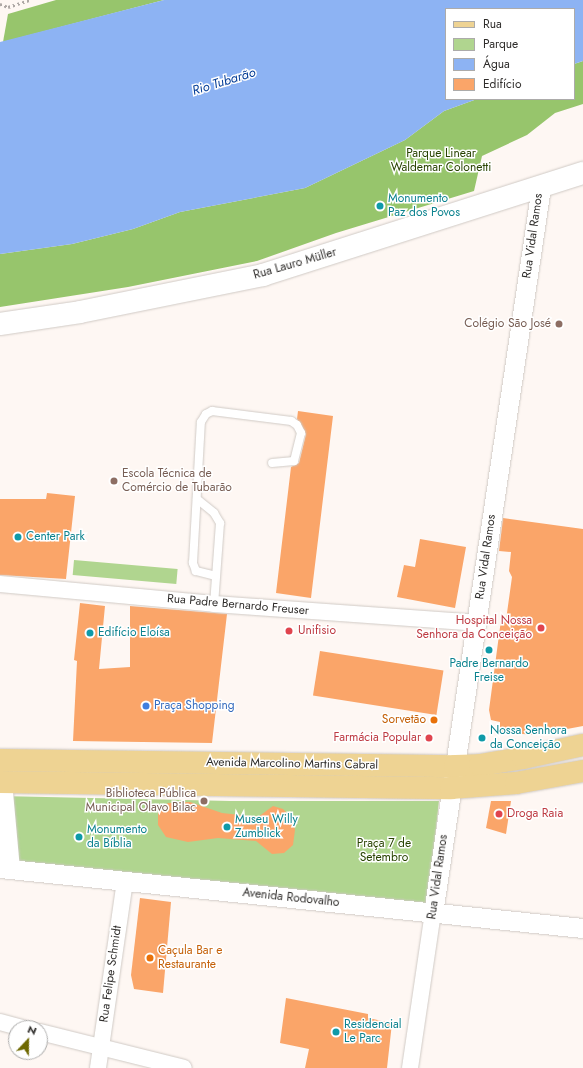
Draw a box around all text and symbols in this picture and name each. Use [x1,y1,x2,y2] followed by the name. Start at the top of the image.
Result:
[445,8,575,100] legend
[483,15,502,33] text: Rua
[483,35,518,53] text: Parque
[483,55,510,73] text: Água
[190,65,258,99] water label: Rio Tubarão
[483,75,522,93] text: Edifício
[391,147,491,175] park label: Parque Linear Waldemar Colonetti
[388,192,460,220] place label: Monumento Paz dos Povos
[520,193,546,279] street label: Rua Vidal Ramos
[375,201,385,211] marker: Monumento Paz dos Povos
[252,245,338,283] street label: Rua Lauro Müller
[464,317,551,331] place label: Colégio São José
[554,319,564,329] marker: Colégio São José
[122,467,232,495] place label: Escola Técnica de Comércio de Tubarão
[109,476,119,486] marker: Escola Técnica de Comércio de Tubarão
[473,514,499,600] street label: Rua Vidal Ramos
[26,530,85,544] place label: Center Park
[13,532,23,542] marker: Center Park
[166,592,310,618] street label: Rua Padre Bernardo Freuser
[416,614,532,642] place label: Hospital Nossa Senhora da Conceição
[535,622,547,634] marker: Hospital Nossa Senhora da Conceição
[298,624,336,638] place label: Unifisio
[283,625,295,637] marker: Unifisio
[98,626,170,640] place label: Edifício Eloísa
[85,628,95,638] marker: Edifício Eloísa
[484,645,494,655] marker: Padre Bernardo Freise
[449,657,529,685] place label: Padre Bernardo Freise
[154,699,235,713] place label: Praça Shopping
[141,701,151,711] marker: Praça Shopping
[382,713,426,727] place label: Sorvetão
[429,715,439,725] marker: Sorvetão
[490,724,567,752] place label: Nossa Senhora da Conceição
[334,731,421,745] place label: Farmácia Popular
[424,733,434,743] marker: Farmácia Popular
[477,733,487,743] marker: Nossa Senhora da Conceição
[206,755,378,773] street label: Avenida Marcolino Martins Cabral
[85,787,196,815] place label: Biblioteca Pública Municipal Olavo Bilac
[199,796,209,806] marker: Biblioteca Pública Municipal Olavo Bilac
[507,807,563,821] place label: Droga Raia
[494,809,504,819] marker: Droga Raia
[235,813,298,841] place label: Museu Willy Zumblick
[222,822,232,832] marker: Museu Willy Zumblick
[87,823,147,851] place label: Monumento da Bíblia
[74,832,84,842] marker: Monumento da Bíblia
[425,834,451,920] street label: Rua Vidal Ramos
[357,837,411,865] park label: Praça 7 de Setembro
[242,886,340,910] street label: Avenida Rodovalho
[97,925,125,1023] street label: Rua Felipe Schmidt
[158,944,223,972] place label: Caçula Bar e Restaurante
[145,953,155,963] marker: Caçula Bar e Restaurante
[344,1018,402,1046] place label: Residencial Le Parc
[8,1020,48,1060] north arrow
[25,1021,39,1039] text: N
[331,1027,341,1037] marker: Residencial Le Parc

